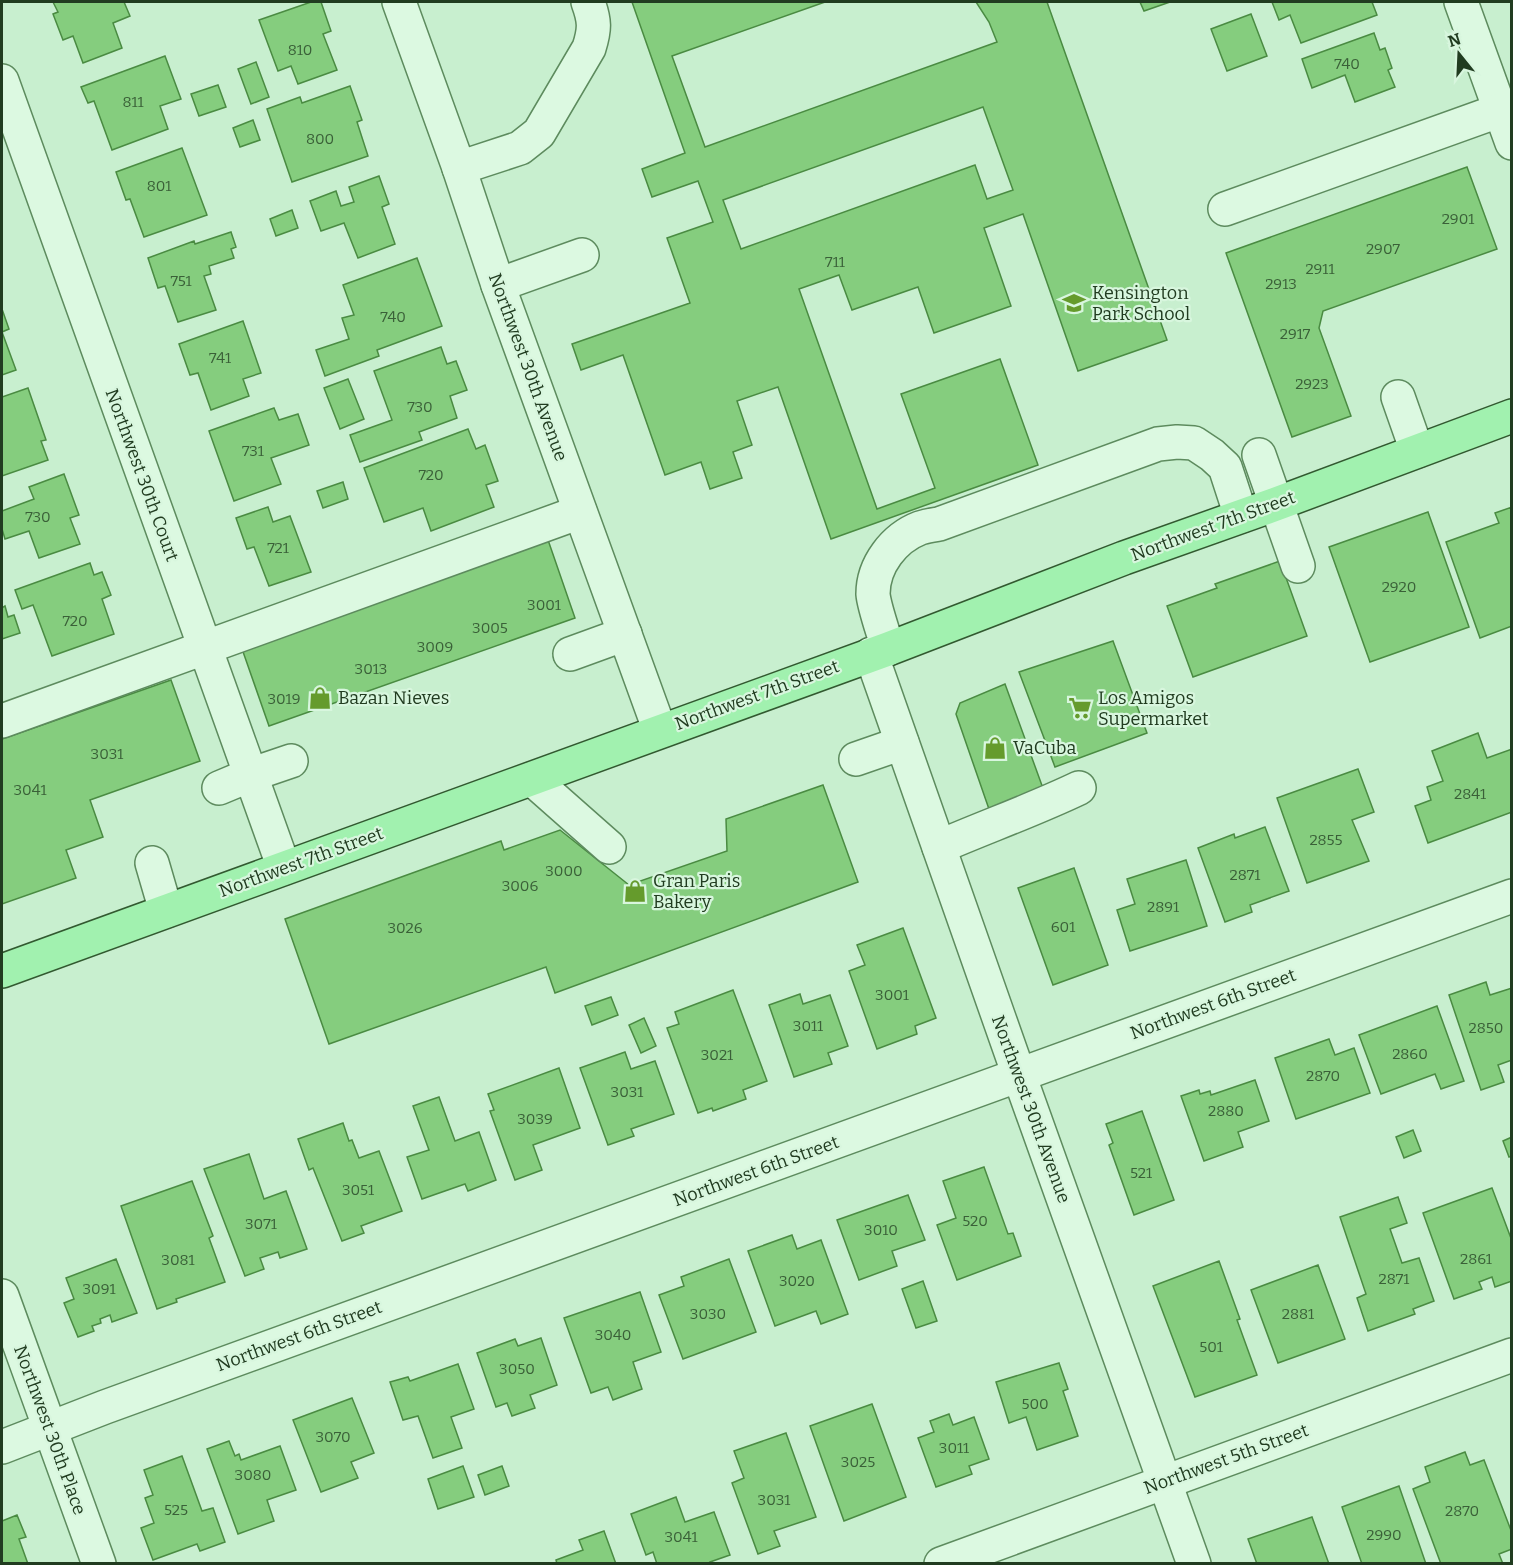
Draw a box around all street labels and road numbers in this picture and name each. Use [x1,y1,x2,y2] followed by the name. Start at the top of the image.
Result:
[484,270,572,464] street label: Northwest 30th Avenue
[101,386,184,565] street label: Northwest 30th Court
[1128,486,1298,566] street label: Northwest 7th Street
[672,655,842,735] street label: Northwest 7th Street
[216,822,386,902] street label: Northwest 7th Street
[1127,964,1299,1044] street label: Northwest 6th Street
[987,1012,1075,1206] street label: Northwest 30th Avenue
[670,1131,842,1211] street label: Northwest 6th Street
[213,1296,385,1376] street label: Northwest 6th Street
[9,1342,91,1518] street label: Northwest 30th Place
[1141,1419,1312,1499] street label: Northwest 5th Street

